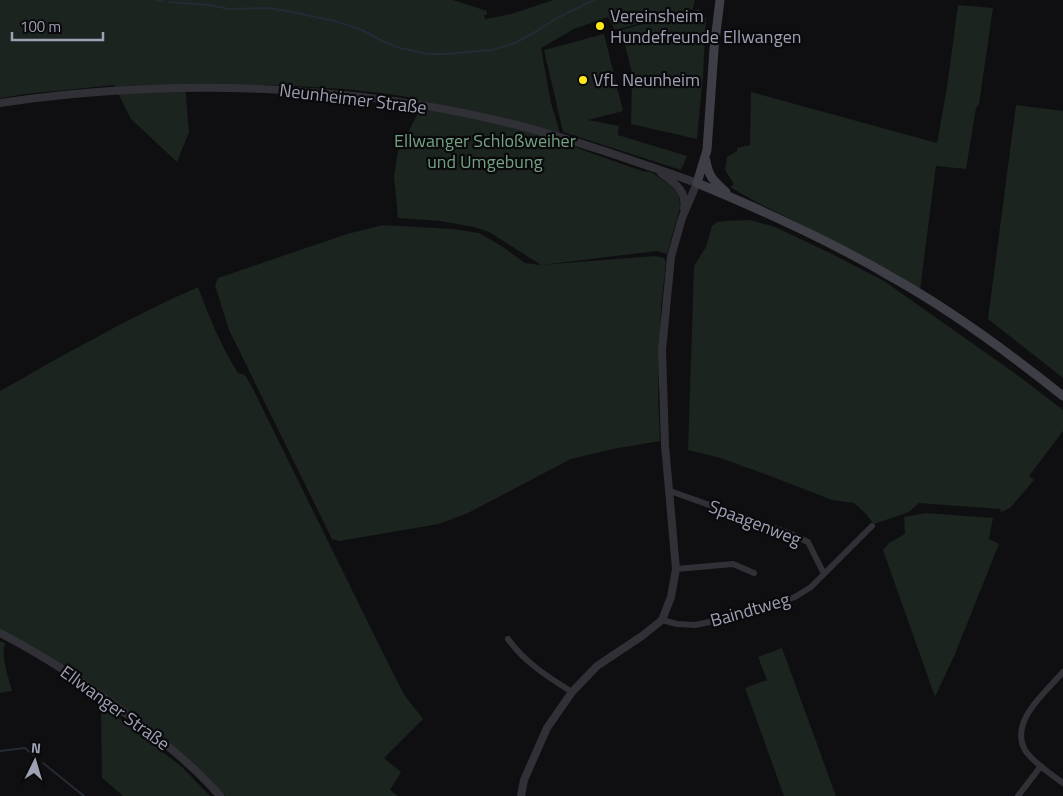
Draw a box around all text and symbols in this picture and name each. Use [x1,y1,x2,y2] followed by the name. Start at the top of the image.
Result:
[610,2,801,50] place label: Vereinsheim Hundefreunde Ellwangen
[12,10,104,42] scale bar
[20,15,61,38] text: 100 m
[594,20,606,32] marker: Vereinsheim Hundefreunde Ellwangen
[593,66,700,93] place label: VfL Neunheim
[577,74,589,86] marker: VfL Neunheim
[278,76,428,121] street label: Neunheimer Straße
[394,127,576,175] park label: Ellwanger Schloßweiher und Umgebung
[705,493,805,553] street label: Spaagenweg
[707,585,793,634] street label: Baindtweg
[55,659,176,757] street label: Ellwanger Straße
[10,736,60,786] north arrow
[30,737,42,758] text: N

